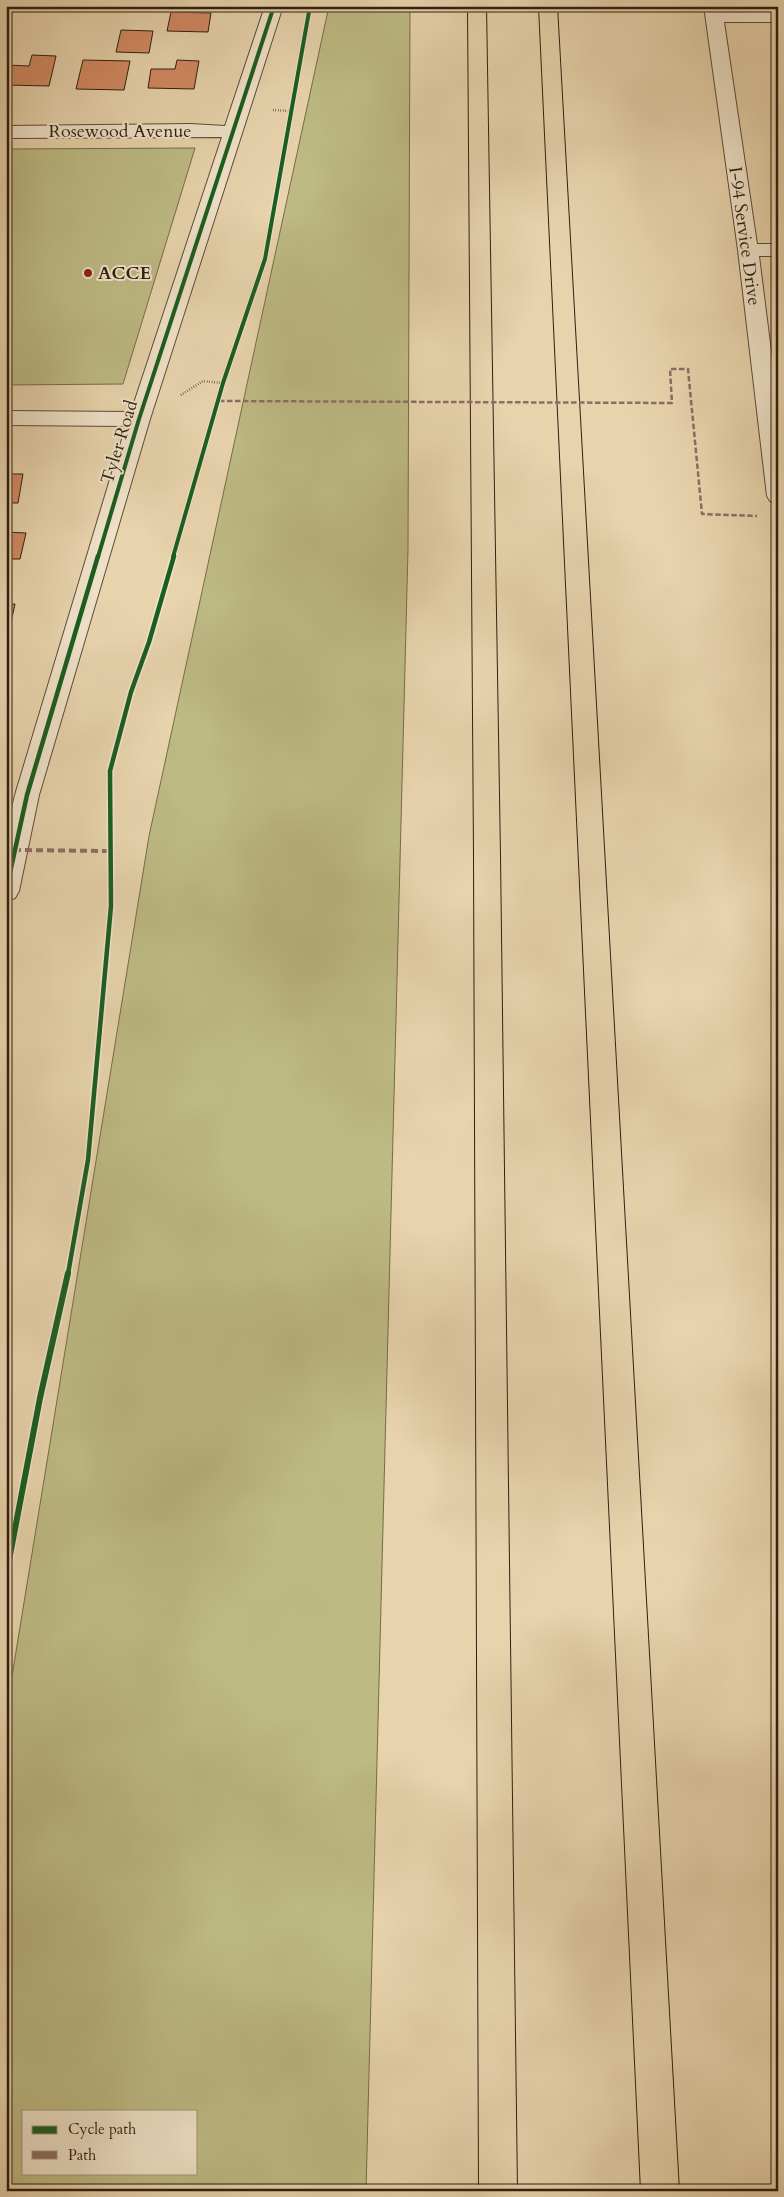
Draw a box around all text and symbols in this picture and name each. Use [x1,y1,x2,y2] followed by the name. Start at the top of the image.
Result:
[48,119,192,144] street label: Rosewood Avenue
[722,165,767,307] street label: I-94 Service Drive
[98,261,151,286] place label: ACCE
[82,267,94,279] marker: ACCE
[95,397,144,487] street label: Tyler Road
[22,2110,198,2174] legend
[68,2119,137,2139] text: Cycle path
[68,2145,97,2165] text: Path

